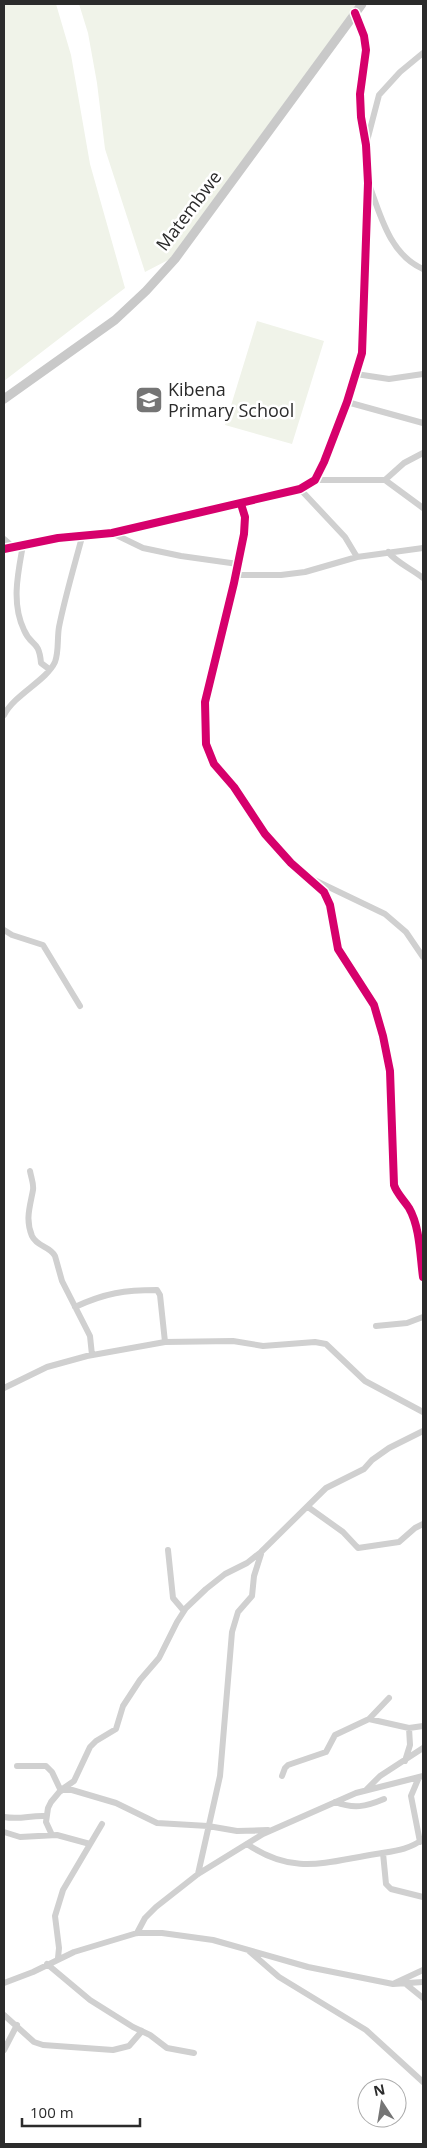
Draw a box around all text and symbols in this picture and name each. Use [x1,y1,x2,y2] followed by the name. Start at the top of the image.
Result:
[150,165,226,255] street label: Matembwe
[168,377,294,422] place label: Kibena Primary School
[134,385,164,415] school or university icon: Kibena Primary School
[357,2078,407,2128] north arrow
[372,2079,387,2100] text: N
[22,2096,140,2128] scale bar
[30,2102,74,2122] text: 100 m

